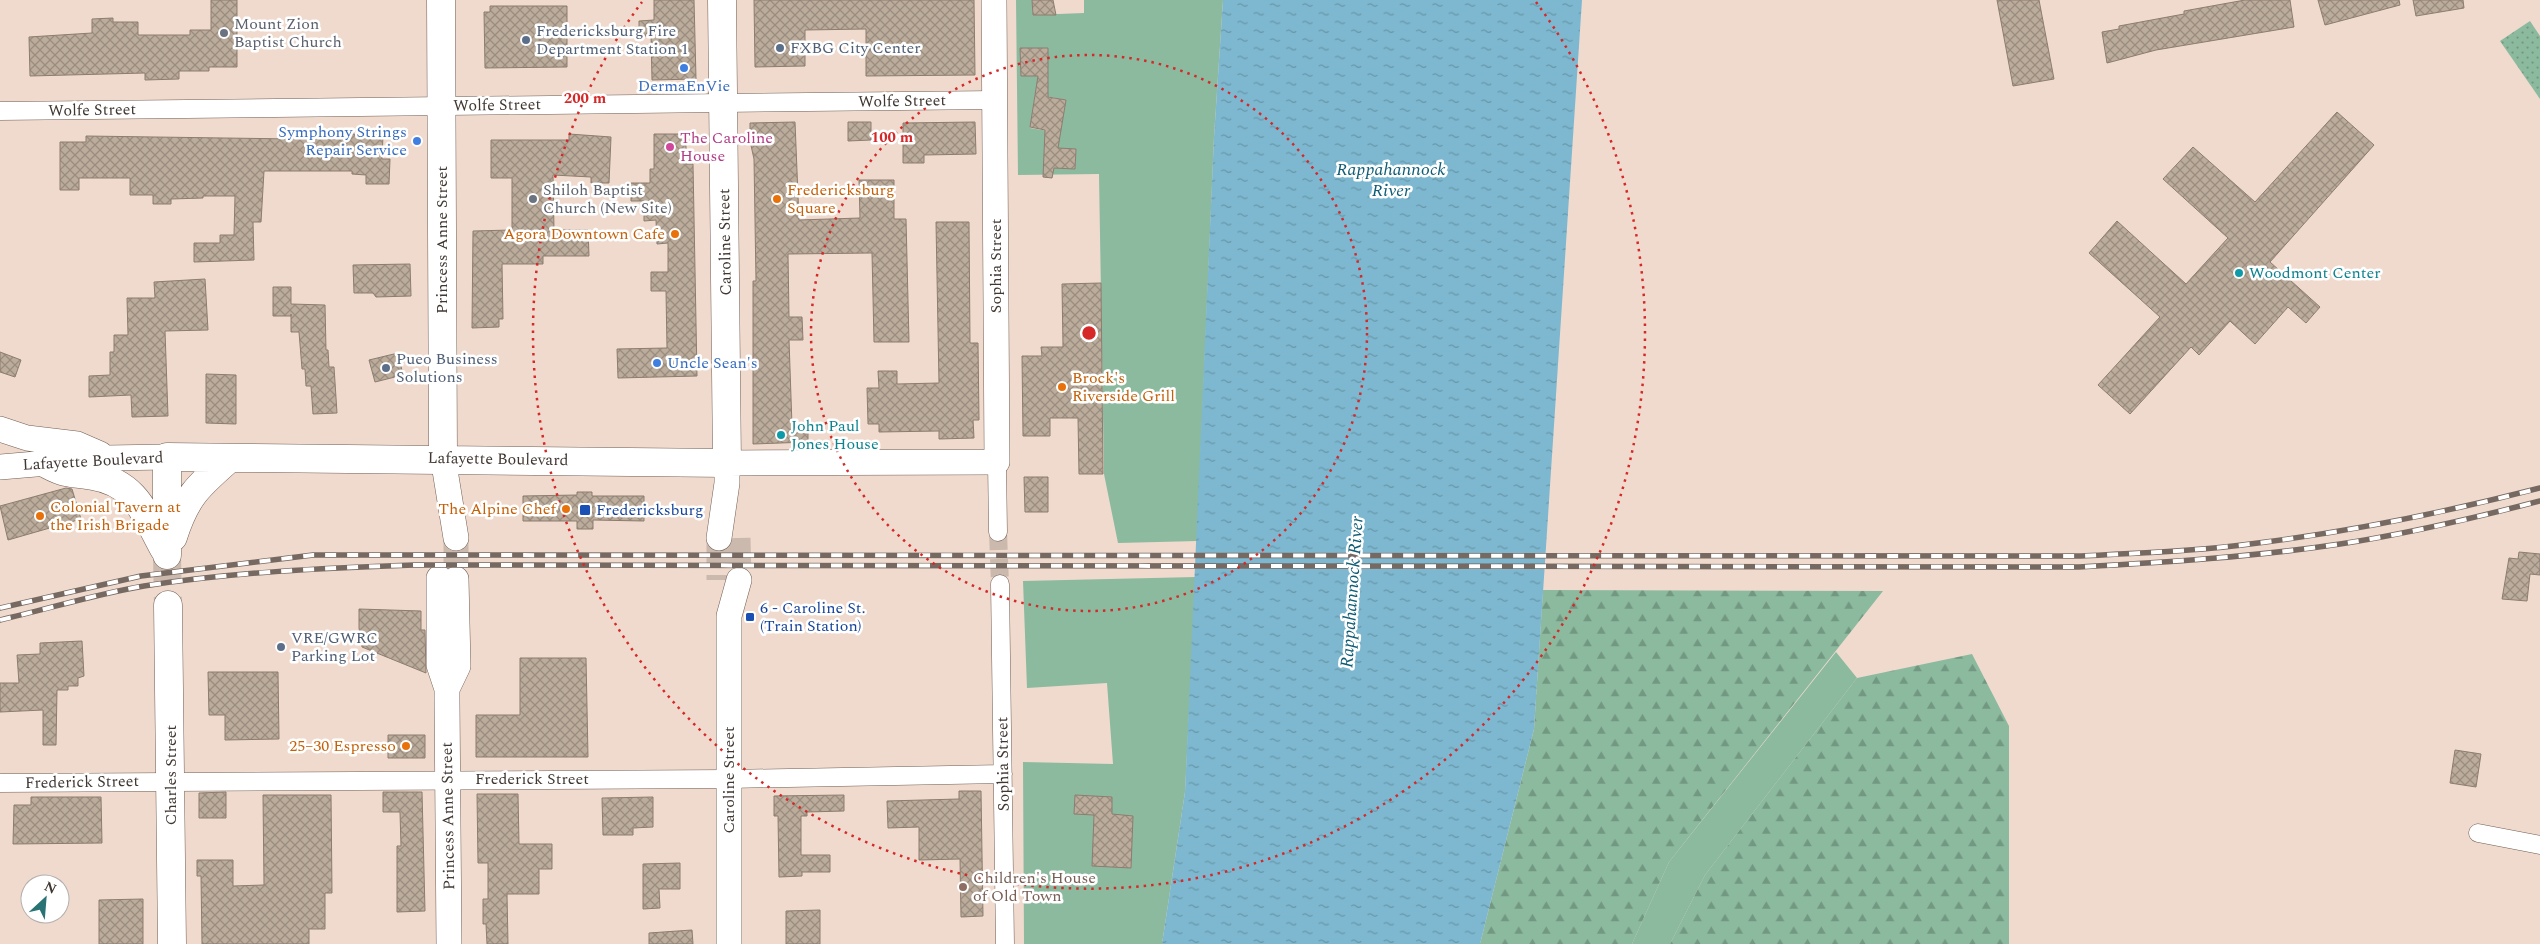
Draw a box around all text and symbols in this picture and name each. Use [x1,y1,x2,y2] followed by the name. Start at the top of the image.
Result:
[234,12,342,54] place label: Mount Zion Baptist Church
[536,19,689,61] place label: Fredericksburg Fire Department Station 1
[218,27,230,39] marker: Mount Zion Baptist Church
[520,34,532,46] marker: Fredericksburg Fire Department Station 1
[790,36,921,60] place label: FXBG City Center
[774,42,786,54] marker: FXBG City Center
[678,62,690,74] marker: DermaEnVie
[638,74,730,98] place label: DermaEnVie
[564,87,607,110] text: 200 m
[858,88,946,114] street label: Wolfe Street
[453,92,541,118] street label: Wolfe Street
[48,97,136,123] street label: Wolfe Street
[278,120,407,162] place label: Symphony Strings Repair Service
[680,126,773,168] place label: The Caroline House
[871,126,914,149] text: 100 m
[411,135,423,147] marker: Symphony Strings Repair Service
[664,141,676,153] marker: The Caroline House
[1336,156,1446,204] water label: Rappahannock River
[430,166,454,314] street label: Princess Anne Street
[543,178,672,220] place label: Shiloh Baptist Church (New Site)
[787,178,895,220] place label: Fredericksburg Square
[712,188,738,296] street label: Caroline Street
[527,193,539,205] marker: Shiloh Baptist Church (New Site)
[771,193,783,205] marker: Fredericksburg Square
[984,218,1008,313] street label: Sophia Street
[503,222,665,246] place label: Agora Downtown Cafe
[669,228,681,240] marker: Agora Downtown Cafe
[2249,261,2381,285] place label: Woodmont Center
[2233,267,2245,279] marker: Woodmont Center
[1080,324,1098,342] centre of rings
[396,347,498,389] place label: Pueo Business Solutions
[667,351,758,375] place label: Uncle Sean's
[651,357,663,369] marker: Uncle Sean's
[380,362,392,374] marker: Pueo Business Solutions
[1072,366,1175,408] place label: Brock's Riverside Grill
[1056,381,1068,393] marker: Brock's Riverside Grill
[791,414,879,456] place label: John Paul Jones House
[775,429,787,441] marker: John Paul Jones House
[22,445,164,477] street label: Lafayette Boulevard
[427,446,569,472] street label: Lafayette Boulevard
[50,495,181,537] place label: Colonial Tavern at the Irish Brigade
[438,497,558,521] place label: The Alpine Chef
[596,498,704,522] place label: Fredericksburg
[560,503,572,515] marker: The Alpine Chef
[578,503,592,517] marker: Fredericksburg
[34,510,46,522] marker: Colonial Tavern at the Irish Brigade
[1333,514,1371,669] water label: Rappahannock River
[760,596,866,638] place label: 6 - Caroline St. (Train Station)
[744,611,756,623] marker: 6 - Caroline St. (Train Station)
[291,626,378,668] place label: VRE/GWRC Parking Lot
[275,641,287,653] marker: VRE/GWRC Parking Lot
[990,716,1016,811] street label: Sophia Street
[159,724,183,825] street label: Charles Street
[717,726,741,834] street label: Caroline Street
[289,734,396,758] place label: 25–30 Espresso
[400,740,412,752] marker: 25–30 Espresso
[435,741,461,890] street label: Princess Anne Street
[475,767,589,791] street label: Frederick Street
[25,769,140,795] street label: Frederick Street
[973,866,1096,908] place label: Children's House of Old Town
[20,874,70,924] north arrow
[41,876,60,900] text: N
[957,881,969,893] marker: Children's House of Old Town

